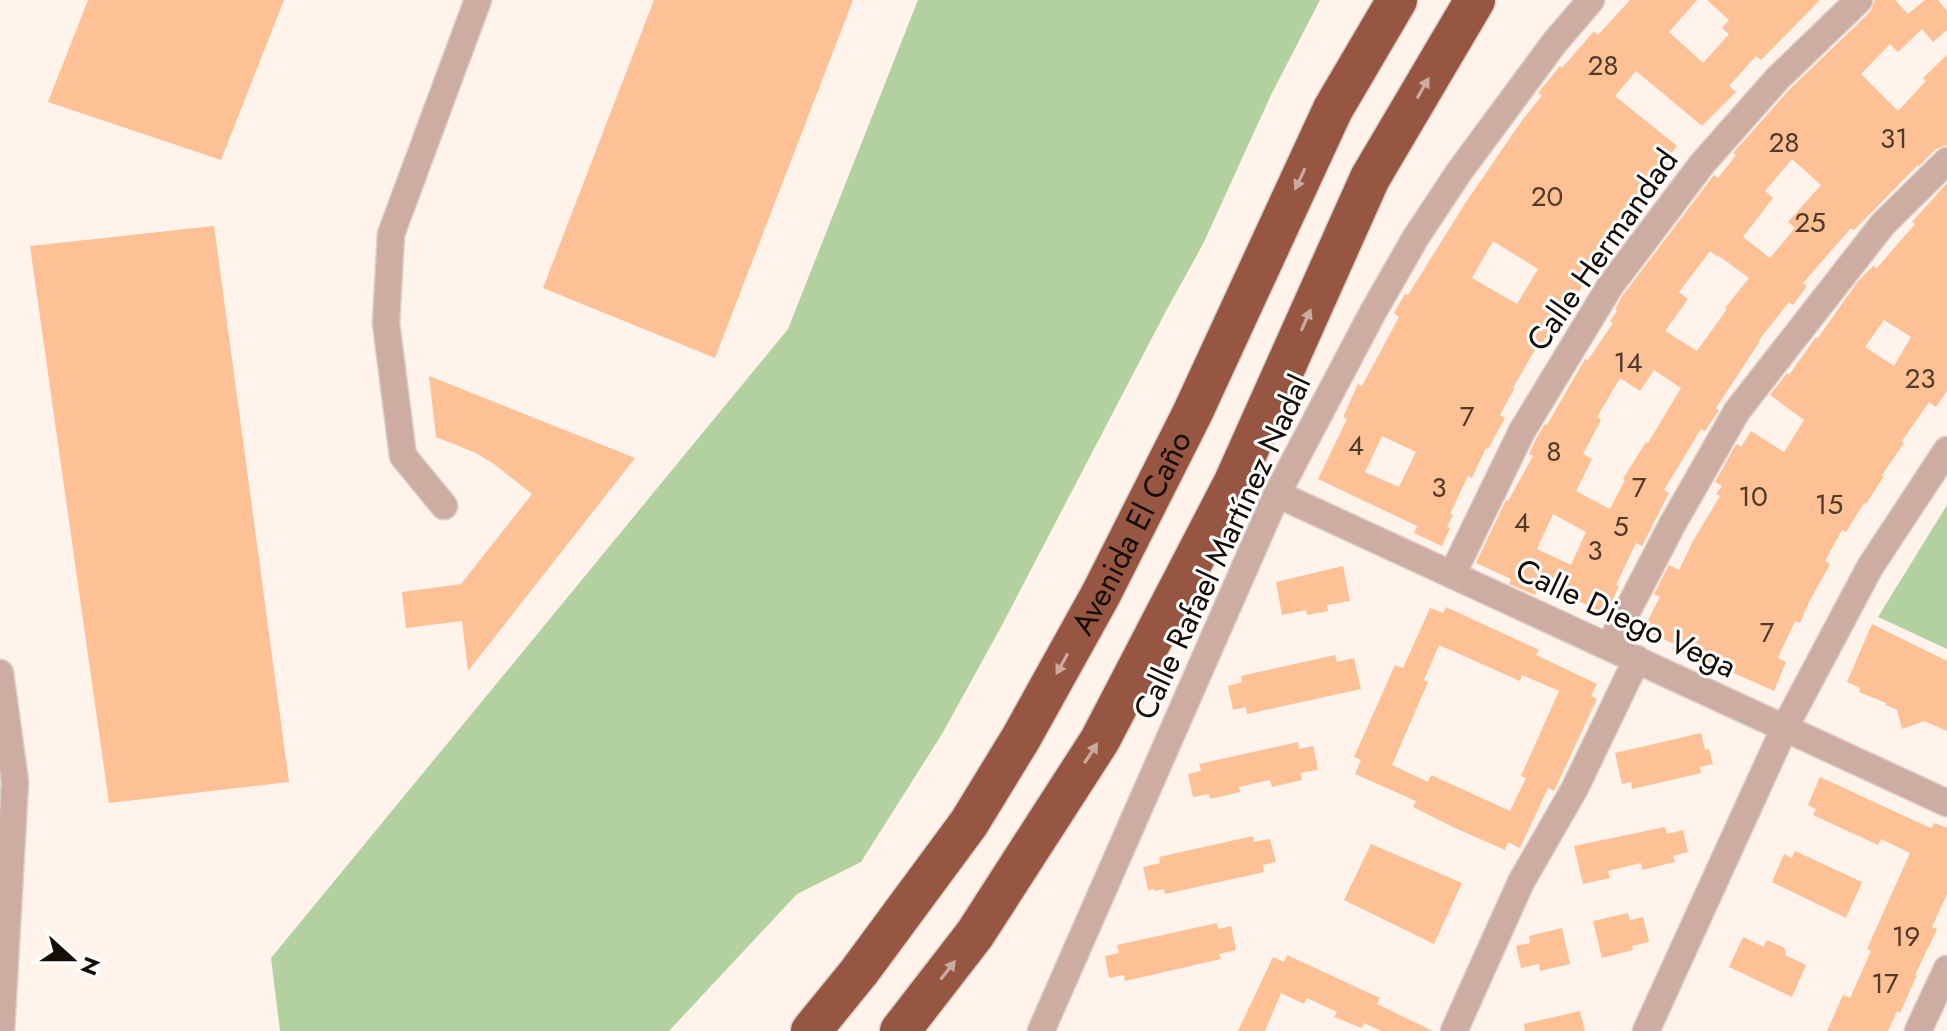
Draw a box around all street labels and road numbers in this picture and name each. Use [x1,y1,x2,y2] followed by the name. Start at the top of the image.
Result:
[1515,140,1689,360] street label: Calle Hermandad
[1122,367,1322,727] street label: Calle Rafael Martínez Nadal
[1060,423,1203,643] street label: Avenida El Caño
[1508,547,1744,689] street label: Calle Diego Vega

